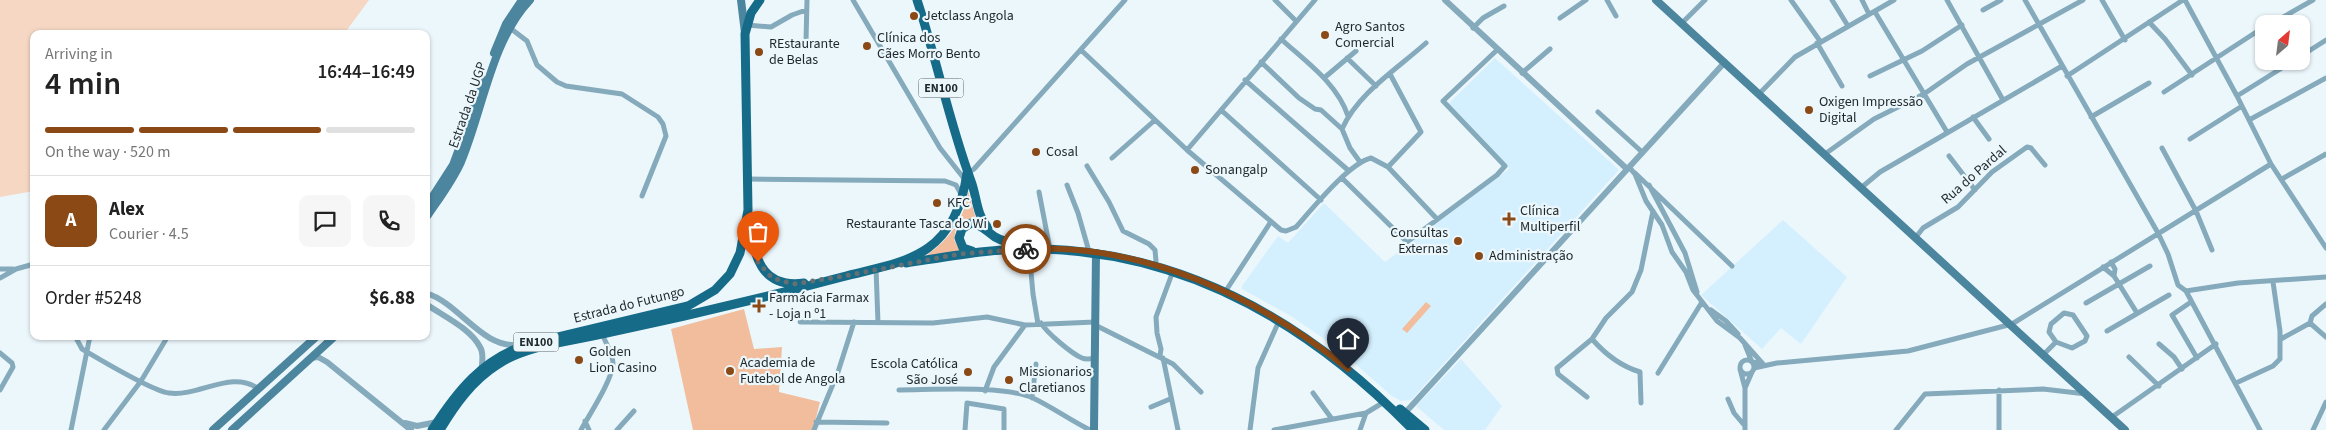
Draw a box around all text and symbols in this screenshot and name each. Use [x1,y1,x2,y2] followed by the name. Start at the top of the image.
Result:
[924,6,1014,26] place label: Jetclass Angola
[908,10,920,22] marker: Jetclass Angola
[2255,15,2310,70] north arrow
[2255,15,2310,70] map controls
[1335,17,1405,53] place label: Agro Santos Comercial
[877,28,980,64] place label: Clínica dos Cães Morro Bento
[1319,29,1331,41] marker: Agro Santos Comercial
[769,34,840,70] place label: REstaurante de Belas
[861,40,873,52] marker: Clínica dos Cães Morro Bento
[45,43,113,65] text: Arriving in
[753,46,765,58] marker: REstaurante de Belas
[317,59,415,86] text: 16:44–16:49
[444,59,492,151] street label: Estrada da UGP
[45,61,121,107] text: 4 min
[918,78,964,98] road number: EN100
[1819,92,1923,128] place label: Oxigen Impressão Digital
[1803,104,1815,116] marker: Oxigen Impressão Digital
[45,141,170,163] text: On the way · 520 m
[1937,141,2011,209] street label: Rua do Pardal
[1046,142,1078,162] place label: Cosal
[1030,146,1042,158] marker: Cosal
[1205,160,1268,180] place label: Sonangalp
[1189,164,1201,176] marker: Sonangalp
[947,193,970,213] place label: KFC
[299,195,351,247] button: chat
[363,195,415,247] button: phone
[109,196,145,223] text: Alex
[931,197,943,209] marker: KFC
[1520,201,1581,237] place label: Clínica Multiperfil
[66,207,76,234] text: A
[737,211,779,262] pin
[1502,212,1516,226] marker: Clínica Multiperfil
[846,214,987,234] place label: Restaurante Tasca do Wi
[744,218,772,246] icon: bag
[991,218,1003,230] marker: Restaurante Tasca do Wi
[109,223,189,245] text: Courier · 4.5
[1390,223,1448,259] place label: Consultas Externas
[1001,224,1051,274] courier
[1012,235,1040,263] icon: bike
[1452,235,1464,247] marker: Consultas Externas
[1489,246,1573,266] place label: Administração
[1473,250,1485,262] marker: Administração
[571,282,687,328] street label: Estrada do Futungo
[45,285,142,312] text: Order #5248
[369,285,415,312] text: $6.88
[769,288,870,324] place label: Farmácia Farmax - Loja n º1
[753,300,765,312] marker: Farmácia Farmax - Loja n º1
[1327,318,1369,369] pin
[1334,325,1362,353] icon: home
[514,332,558,352] road number: EN100
[589,342,657,378] place label: Golden Lion Casino
[740,353,845,389] place label: Academia de Futebol de Angola
[573,354,585,366] marker: Golden Lion Casino
[870,354,958,390] place label: Escola Católica São José
[1019,362,1092,398] place label: Missionarios Claretianos
[724,365,736,377] marker: Academia de Futebol de Angola
[962,366,974,378] marker: Escola Católica São José
[1003,374,1015,386] marker: Missionarios Claretianos

